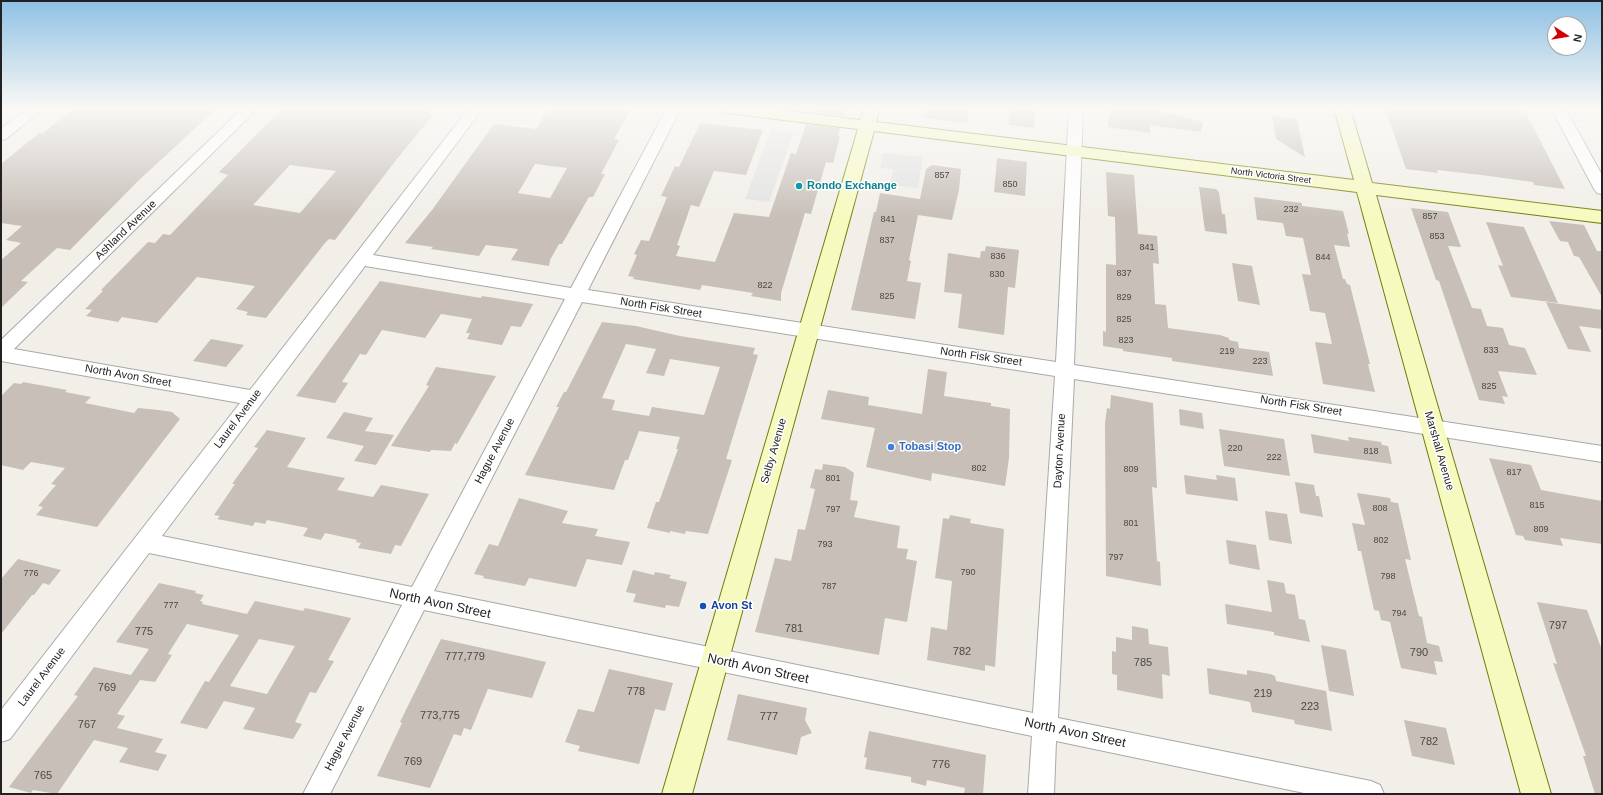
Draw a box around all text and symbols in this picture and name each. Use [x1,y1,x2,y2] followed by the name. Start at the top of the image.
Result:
[1547,16,1587,56] north arrow
[1571,33,1584,43] text: N
[1230,166,1312,186] street label: North Victoria Street
[934,171,950,181] house number: 857
[807,179,897,193] place label: Rondo Exchange
[1002,180,1018,190] house number: 850
[794,181,804,191] marker: Rondo Exchange
[93,197,159,263] street label: Ashland Avenue
[1283,205,1299,215] house number: 232
[1422,212,1438,222] house number: 857
[880,215,896,225] house number: 841
[1429,232,1445,242] house number: 853
[879,236,895,246] house number: 837
[1139,243,1155,253] house number: 841
[990,252,1006,262] house number: 836
[1315,253,1331,263] house number: 844
[1116,269,1132,279] house number: 837
[989,270,1005,280] house number: 830
[757,281,773,291] house number: 822
[879,292,895,302] house number: 825
[1116,293,1132,303] house number: 829
[619,295,703,321] street label: North Fisk Street
[1116,315,1132,325] house number: 825
[1118,336,1134,346] house number: 823
[939,345,1023,369] street label: North Fisk Street
[1483,346,1499,356] house number: 833
[1219,347,1235,357] house number: 219
[1252,357,1268,367] house number: 223
[84,362,172,390] street label: North Avon Street
[1481,382,1497,392] house number: 825
[211,387,265,451] street label: Laurel Avenue
[1259,393,1343,419] street label: North Fisk Street
[1421,410,1457,492] street label: Marshall Avenue
[1051,413,1069,489] street label: Dayton Avenue
[472,416,518,486] street label: Hague Avenue
[758,417,790,485] street label: Selby Avenue
[899,440,961,454] place label: Tobasi Stop
[886,442,896,452] marker: Tobasi Stop
[1227,444,1243,454] house number: 220
[1363,447,1379,457] house number: 818
[1266,453,1282,463] house number: 222
[971,464,987,474] house number: 802
[1123,465,1139,475] house number: 809
[1506,468,1522,478] house number: 817
[825,474,841,484] house number: 801
[1529,501,1545,511] house number: 815
[1372,504,1388,514] house number: 808
[825,505,841,515] house number: 797
[1123,519,1139,529] house number: 801
[1533,525,1549,535] house number: 809
[1373,536,1389,546] house number: 802
[817,540,833,550] house number: 793
[1108,553,1124,563] house number: 797
[960,568,976,578] house number: 790
[23,569,39,579] house number: 776
[1380,572,1396,582] house number: 798
[821,582,837,592] house number: 787
[388,586,492,622] street label: North Avon Street
[711,599,752,613] place label: Avon St
[163,601,179,611] house number: 777
[698,601,708,611] marker: Avon St
[1391,609,1407,619] house number: 794
[1549,619,1567,633] house number: 797
[785,622,803,636] house number: 781
[135,625,153,639] house number: 775
[15,645,69,709] street label: Laurel Avenue
[953,645,971,659] house number: 782
[1410,646,1428,660] house number: 790
[445,650,485,664] house number: 777,779
[706,651,810,687] street label: North Avon Street
[1134,656,1152,670] house number: 785
[98,681,116,695] house number: 769
[627,685,645,699] house number: 778
[1254,687,1272,701] house number: 219
[1301,700,1319,714] house number: 223
[322,703,368,773] street label: Hague Avenue
[420,709,460,723] house number: 773,775
[760,710,778,724] house number: 777
[1023,715,1127,751] street label: North Avon Street
[78,718,96,732] house number: 767
[1420,735,1438,749] house number: 782
[404,755,422,769] house number: 769
[932,758,950,772] house number: 776
[34,769,52,783] house number: 765

